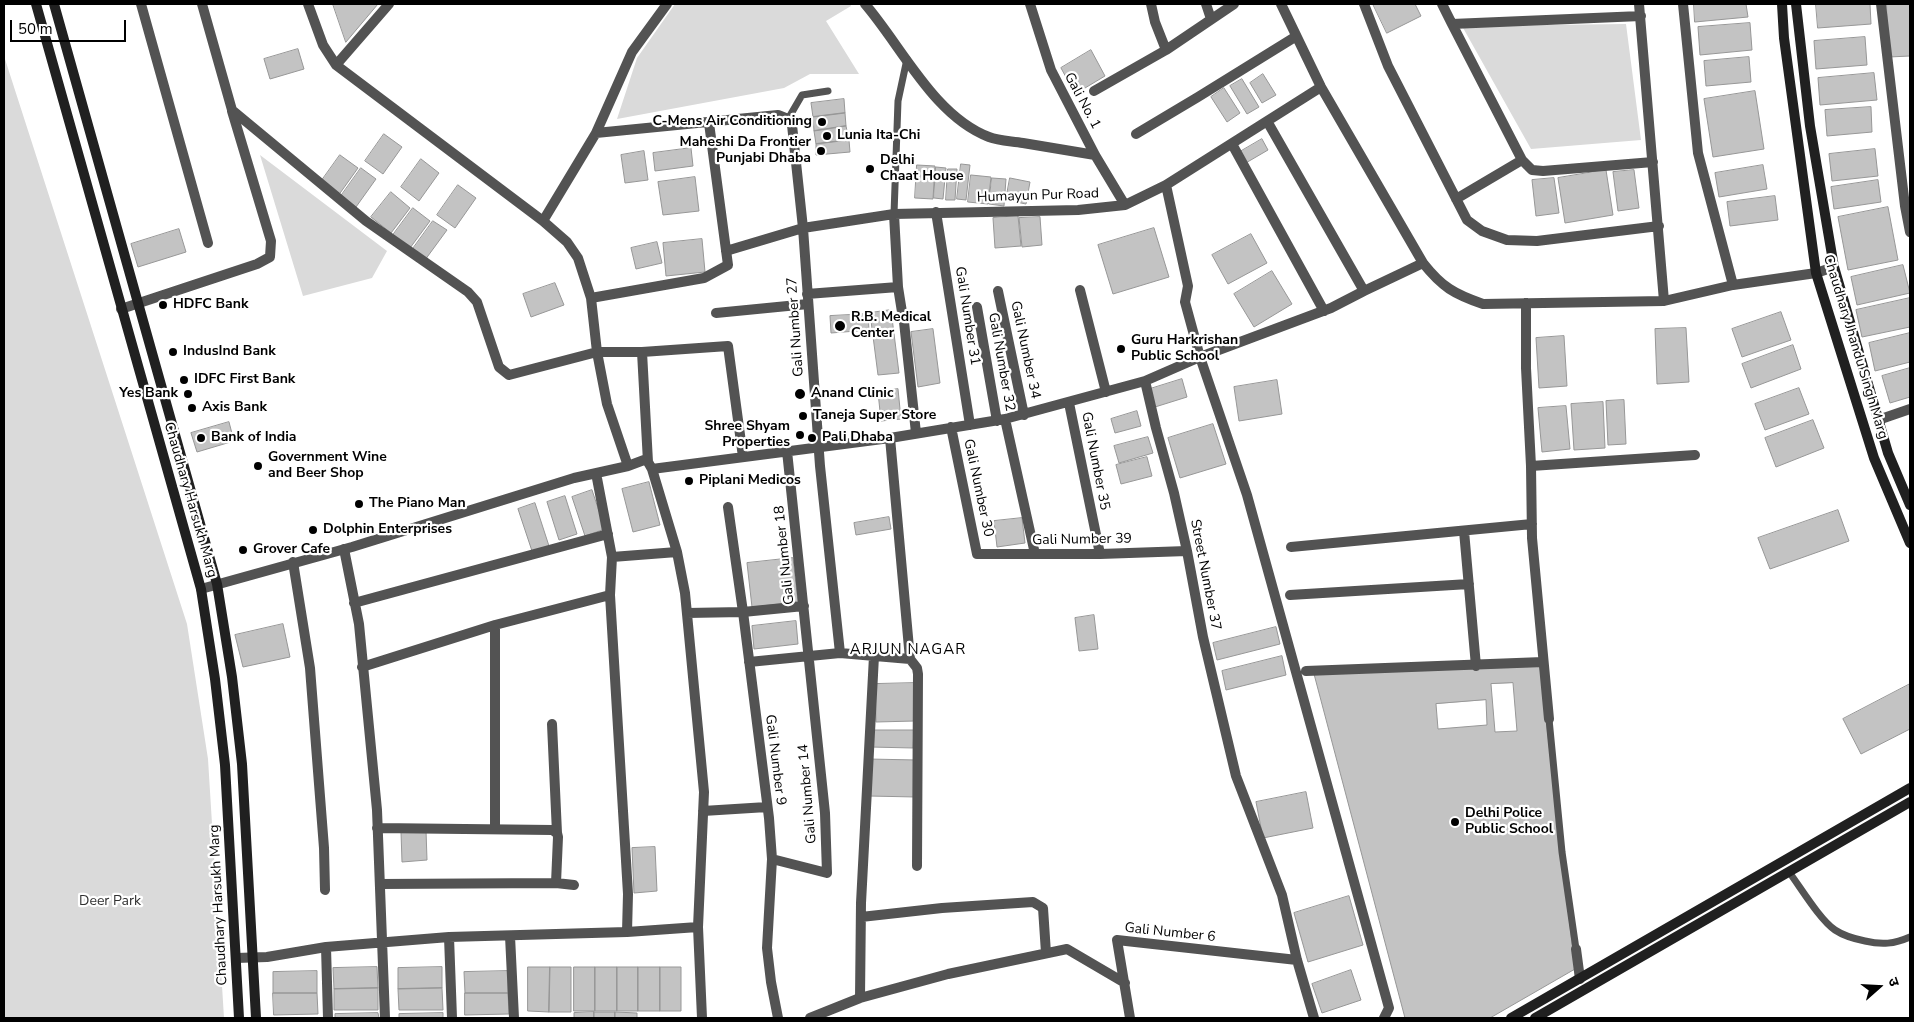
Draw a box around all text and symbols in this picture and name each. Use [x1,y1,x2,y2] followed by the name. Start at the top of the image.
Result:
[12,10,129,42] scale bar
[18,19,53,39] text: 50 m
[1060,70,1104,132] street label: Gali No. 1
[652,114,812,130] place label: C-Mens Air Conditioning
[816,116,828,128] marker: C-Mens Air Conditioning
[837,128,920,144] place label: Lunia Ita-Chi
[821,130,833,142] marker: Lunia Ita-Chi
[680,135,811,168] place label: Maheshi Da Frontier Punjabi Dhaba
[815,145,827,157] marker: Maheshi Da Frontier Punjabi Dhaba
[880,153,964,186] place label: Delhi Chaat House
[864,163,876,175] marker: Delhi Chaat House
[977,185,1099,207] street label: Humayun Pur Road
[1819,253,1891,441] street label: Chaudhary Jhandu Singh Marg
[951,265,983,367] street label: Gali Number 31
[784,277,808,377] street label: Gali Number 27
[173,297,248,313] place label: HDFC Bank
[157,299,169,311] marker: HDFC Bank
[1006,299,1044,401] street label: Gali Number 34
[851,310,931,342] place label: R.B. Medical Center
[984,311,1018,413] street label: Gali Number 32
[833,319,847,333] marker: R.B. Medical Center
[1131,333,1238,366] place label: Guru Harkrishan Public School
[1115,343,1127,355] marker: Guru Harkrishan Public School
[183,344,276,360] place label: IndusInd Bank
[167,346,179,358] marker: IndusInd Bank
[194,372,295,388] place label: IDFC First Bank
[178,374,190,386] marker: IDFC First Bank
[119,386,178,402] place label: Yes Bank
[811,386,894,402] place label: Anand Clinic
[793,387,807,401] marker: Anand Clinic
[182,388,194,400] marker: Yes Bank
[202,400,267,416] place label: Axis Bank
[186,402,198,414] marker: Axis Bank
[813,408,936,424] place label: Taneja Super Store
[797,410,809,422] marker: Taneja Super Store
[1077,410,1113,512] street label: Gali Number 35
[705,419,790,452] place label: Shree Shyam Properties
[160,420,220,580] street label: Chaudhary Harsukh Marg
[794,429,806,441] marker: Shree Shyam Properties
[211,430,296,446] place label: Bank of India
[822,430,893,446] place label: Pali Dhaba
[195,432,207,444] marker: Bank of India
[806,432,818,444] marker: Pali Dhaba
[959,437,997,539] street label: Gali Number 30
[268,450,387,482] place label: Government Wine and Beer Shop
[252,460,264,472] marker: Government Wine and Beer Shop
[699,473,801,489] place label: Piplani Medicos
[683,475,695,487] marker: Piplani Medicos
[369,496,466,512] place label: The Piano Man
[353,498,365,510] marker: The Piano Man
[771,504,799,606] street label: Gali Number 18
[1186,518,1224,632] street label: Street Number 37
[323,522,452,538] place label: Dolphin Enterprises
[307,524,319,536] marker: Dolphin Enterprises
[1032,531,1132,549] street label: Gali Number 39
[253,542,330,558] place label: Grover Cafe
[237,544,249,556] marker: Grover Cafe
[848,641,968,659] district label: ARJUN NAGAR
[761,714,789,806] street label: Gali Number 9
[795,744,821,844] street label: Gali Number 14
[1465,806,1553,839] place label: Delhi Police Public School
[1449,816,1461,828] marker: Delhi Police Public School
[206,824,232,986] street label: Chaudhary Harsukh Marg
[79,894,141,910] park label: Deer Park
[1124,920,1216,946] street label: Gali Number 6
[1854,962,1904,1012] north arrow
[1883,975,1904,989] text: उ

